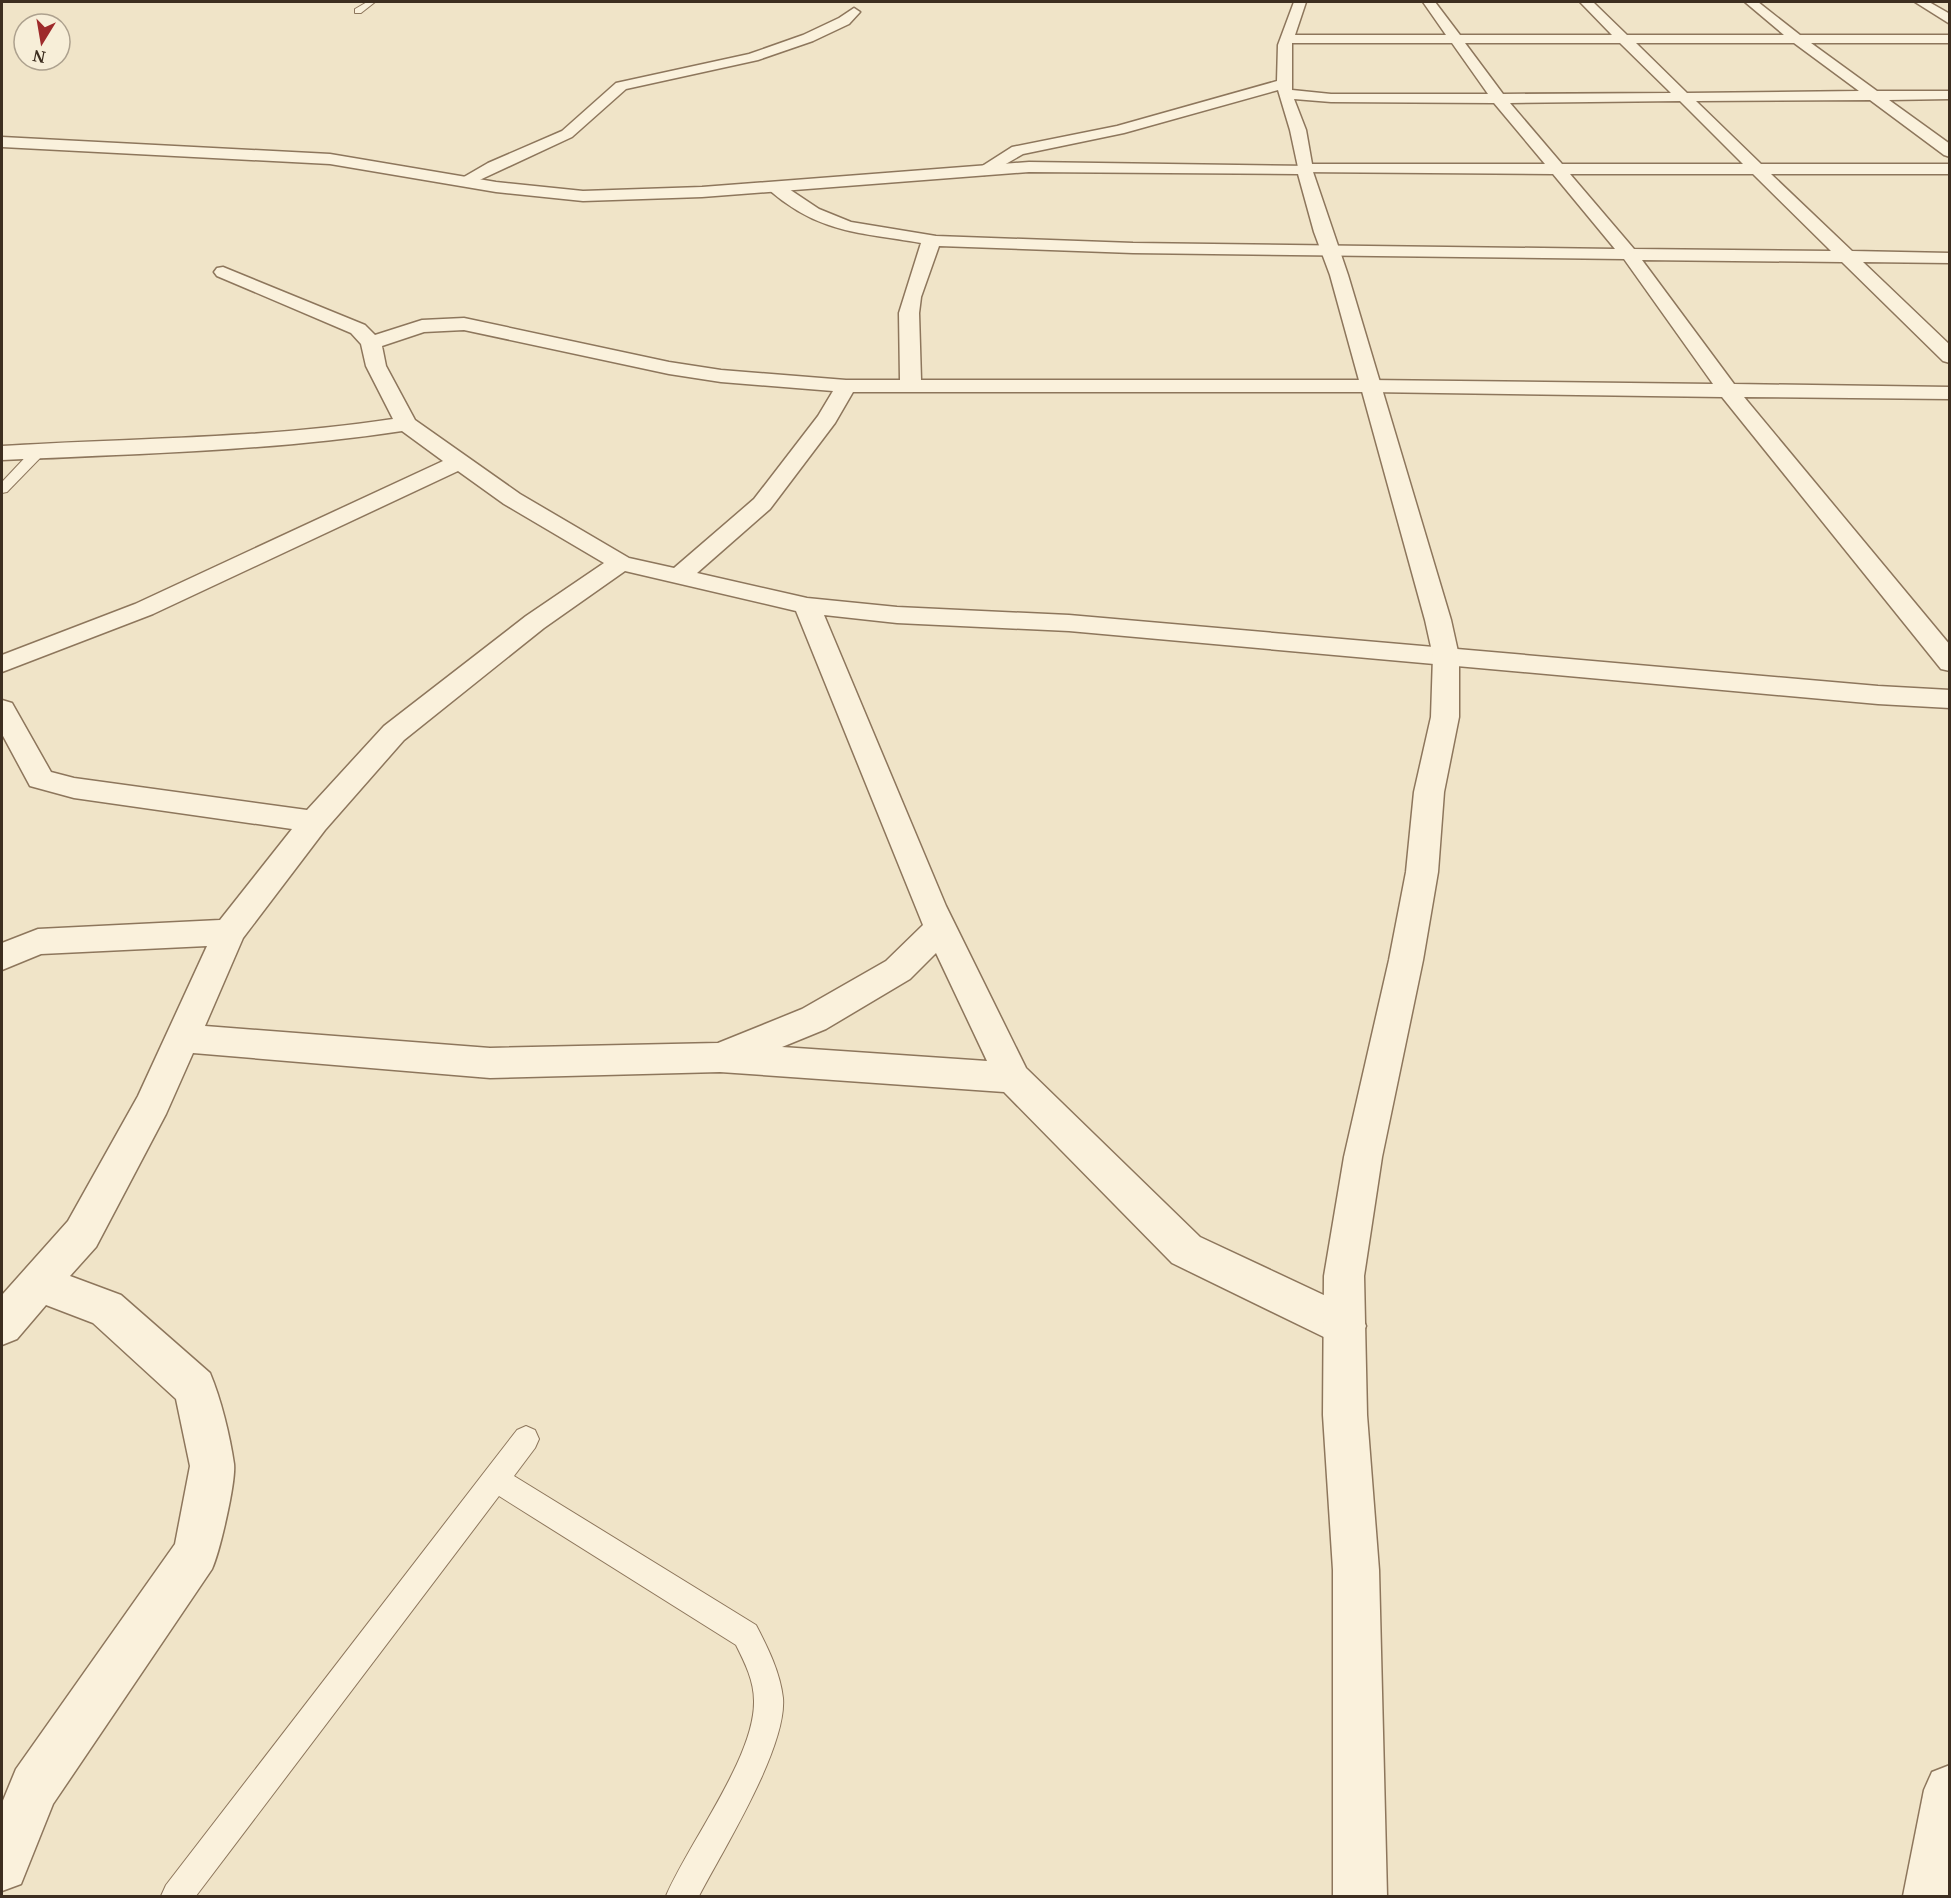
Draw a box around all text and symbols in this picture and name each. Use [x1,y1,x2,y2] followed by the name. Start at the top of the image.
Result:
[12,12,72,72] north arrow
[30,45,47,69] text: N

